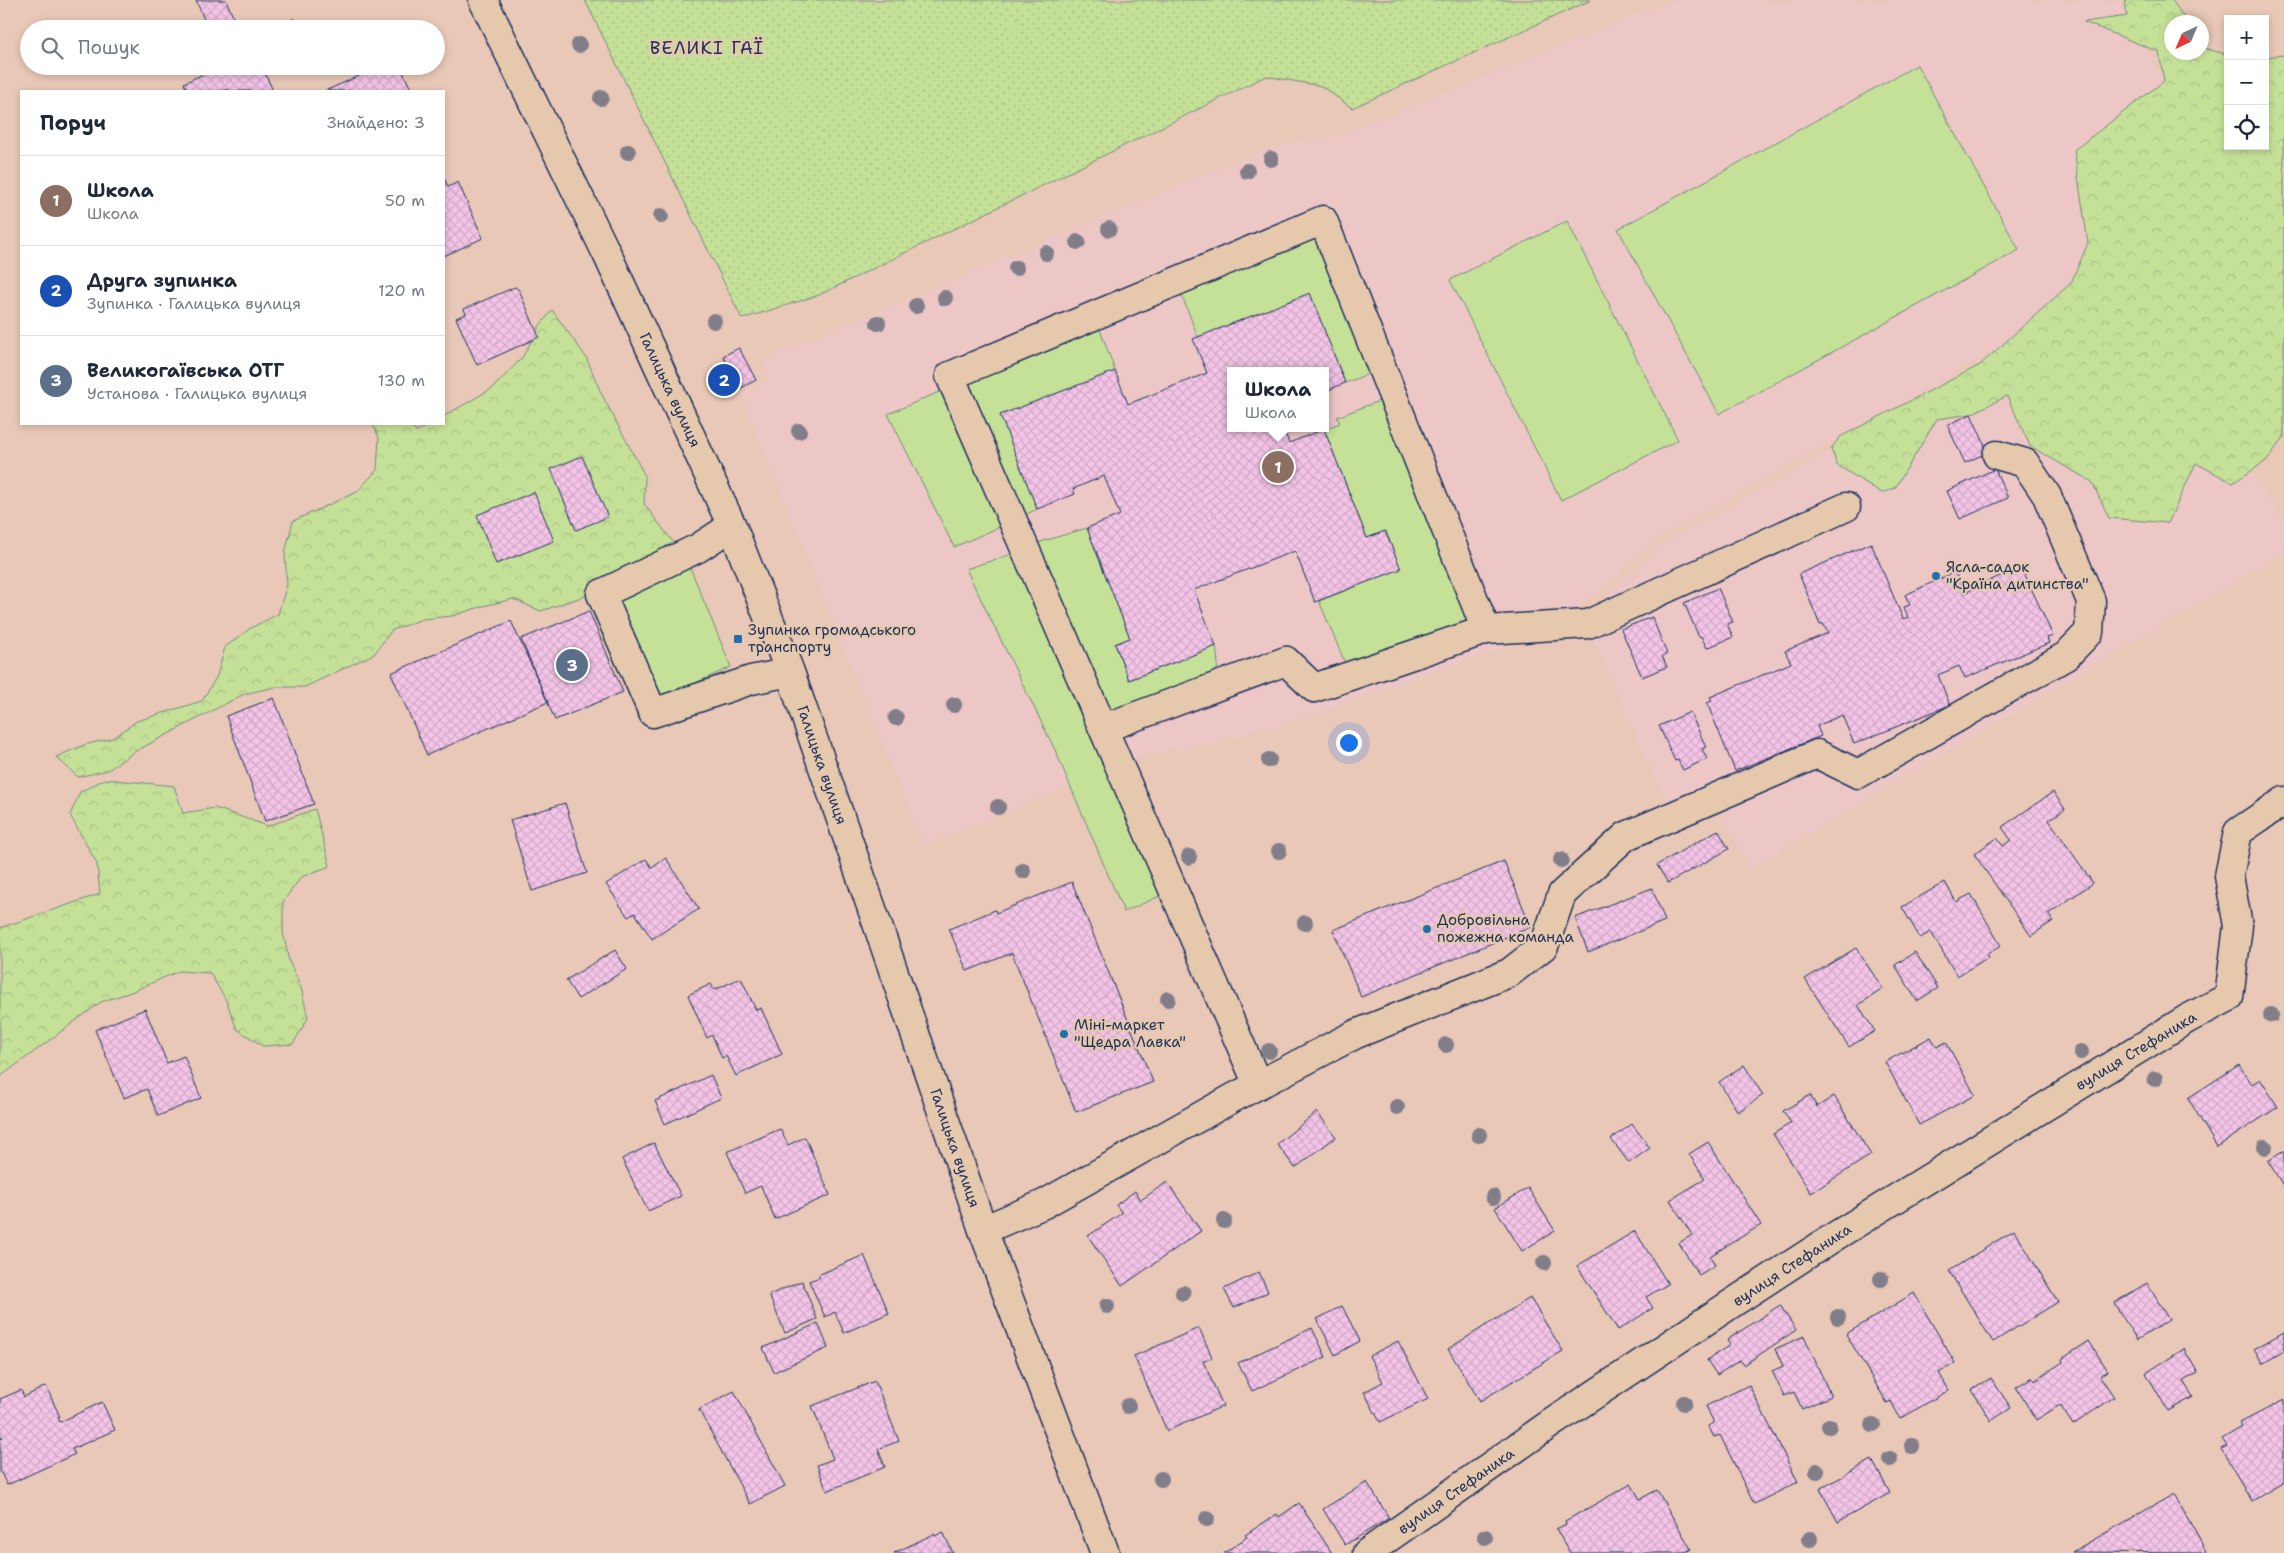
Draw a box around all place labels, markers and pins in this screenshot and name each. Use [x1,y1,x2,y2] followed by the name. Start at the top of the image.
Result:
[708,361,740,399] pin: 2
[1262,448,1294,486] pin: 1
[1946,557,2089,594] place label: Ясла-садок "Країна дитинства"
[1930,570,1942,582] marker: Ясла-садок "Країна дитинства"
[748,620,916,657] place label: Зупинка громадського транспорту
[732,633,744,645] marker: Зупинка громадського транспорту
[556,646,588,684] pin: 3
[1437,910,1574,947] place label: Добровільна пожежна команда
[1421,923,1433,935] marker: Добровільна пожежна команда
[1074,1015,1186,1052] place label: Міні-маркет "Щедра Лавка"
[1058,1028,1070,1040] marker: Міні-маркет "Щедра Лавка"

